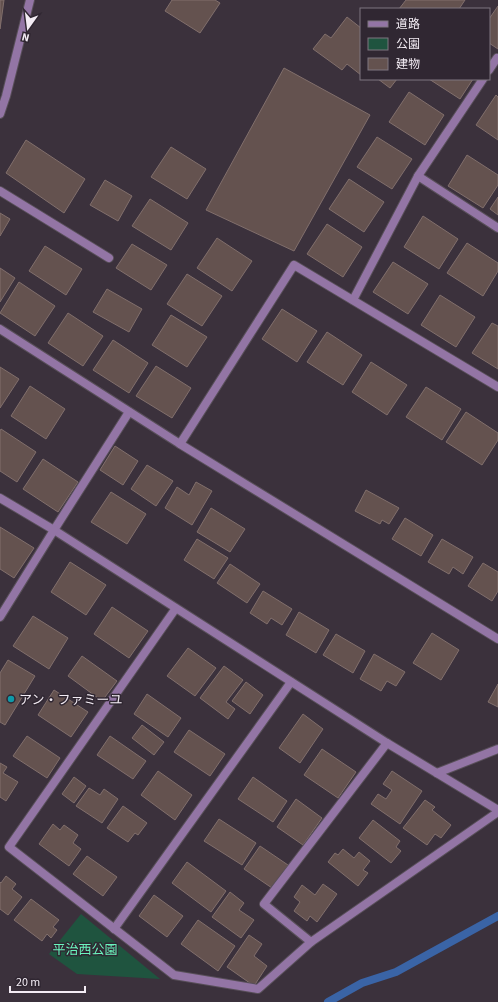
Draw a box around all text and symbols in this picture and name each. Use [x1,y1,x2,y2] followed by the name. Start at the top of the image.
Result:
[8,8,48,48] north arrow
[360,8,490,80] legend
[396,16,420,33] text: 道路
[20,29,31,45] text: N
[396,36,420,53] text: 公園
[396,56,420,73] text: 建物
[19,691,122,709] place label: アン・ファミーユ
[6,694,16,704] marker: アン・ファミーユ
[52,941,118,959] park label: 平治西公園
[10,968,85,994] scale bar
[16,974,40,991] text: 20 m

